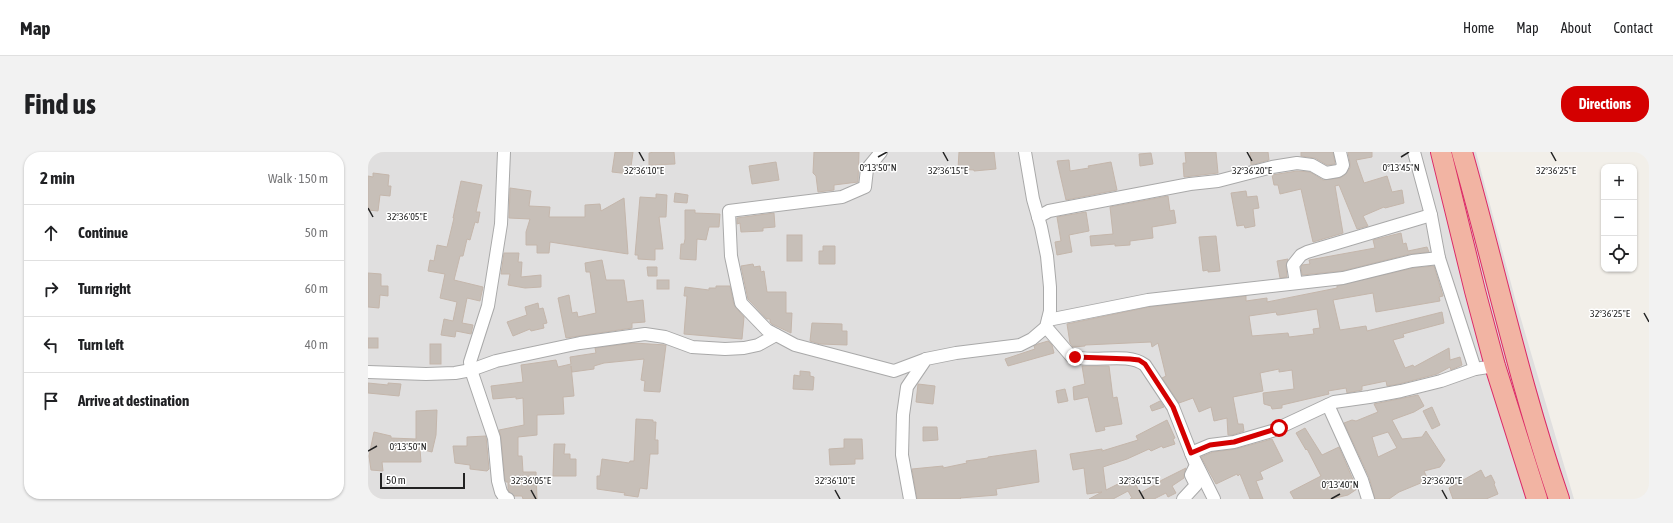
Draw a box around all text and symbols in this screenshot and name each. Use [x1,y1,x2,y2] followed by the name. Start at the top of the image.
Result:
[20,17,51,39] text: Map
[1463,20,1494,36] text: Home
[1516,20,1539,36] text: Map
[1561,20,1592,36] text: About
[1614,20,1653,36] text: Contact
[1561,86,1649,122] button: Directions
[24,88,96,120] text: Find us
[859,162,897,173] text: 0°13'50"N
[1382,162,1420,173] text: 0°13'45"N
[1601,164,1637,272] map controls
[1601,164,1637,200] button: +
[624,165,665,176] text: 32°36'10"E
[928,165,969,176] text: 32°36'15"E
[1232,165,1273,176] text: 32°36'20"E
[1536,165,1577,176] text: 32°36'25"E
[40,168,75,188] text: 2 min
[268,171,328,186] text: Walk · 150 m
[1601,200,1637,236] button: −
[387,211,428,222] text: 32°36'05"E
[40,222,62,244] icon: ahead
[78,224,128,241] text: Continue
[305,225,328,240] text: 50 m
[1601,236,1637,272] button: locate
[40,278,62,300] icon: right
[78,280,131,297] text: Turn right
[305,281,328,296] text: 60 m
[1590,308,1631,319] text: 32°36'25"E
[40,334,62,356] icon: left
[78,336,124,353] text: Turn left
[305,337,328,352] text: 40 m
[1066,348,1084,366] route end
[40,390,62,412] icon: arrive
[78,392,189,409] text: Arrive at destination
[1270,419,1288,437] route start
[389,441,427,452] text: 0°13'50"N
[380,471,465,490] scale bar
[386,474,406,486] text: 50 m
[511,475,552,486] text: 32°36'05"E
[815,475,856,486] text: 32°36'10"E
[1119,475,1160,486] text: 32°36'15"E
[1422,475,1463,486] text: 32°36'20"E
[1321,479,1359,490] text: 0°13'40"N

